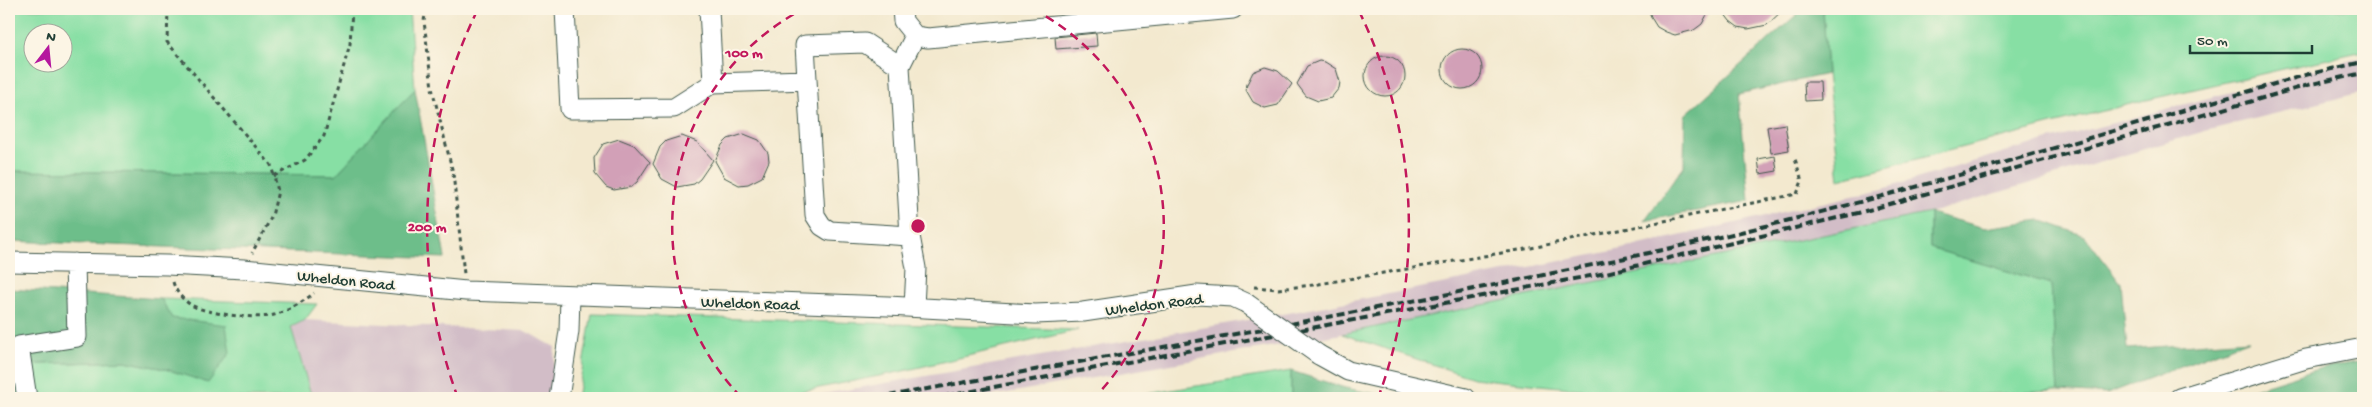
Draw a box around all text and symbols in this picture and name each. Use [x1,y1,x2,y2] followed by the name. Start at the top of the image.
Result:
[22,22,72,72] north arrow
[2190,22,2312,54] scale bar
[44,28,58,47] text: N
[2197,33,2228,51] text: 50 m
[724,45,763,63] text: 100 m
[909,217,927,235] centre of rings
[408,219,447,237] text: 200 m
[296,268,397,297] street label: Wheldon Road
[1105,291,1206,322] street label: Wheldon Road
[701,294,801,317] street label: Wheldon Road

